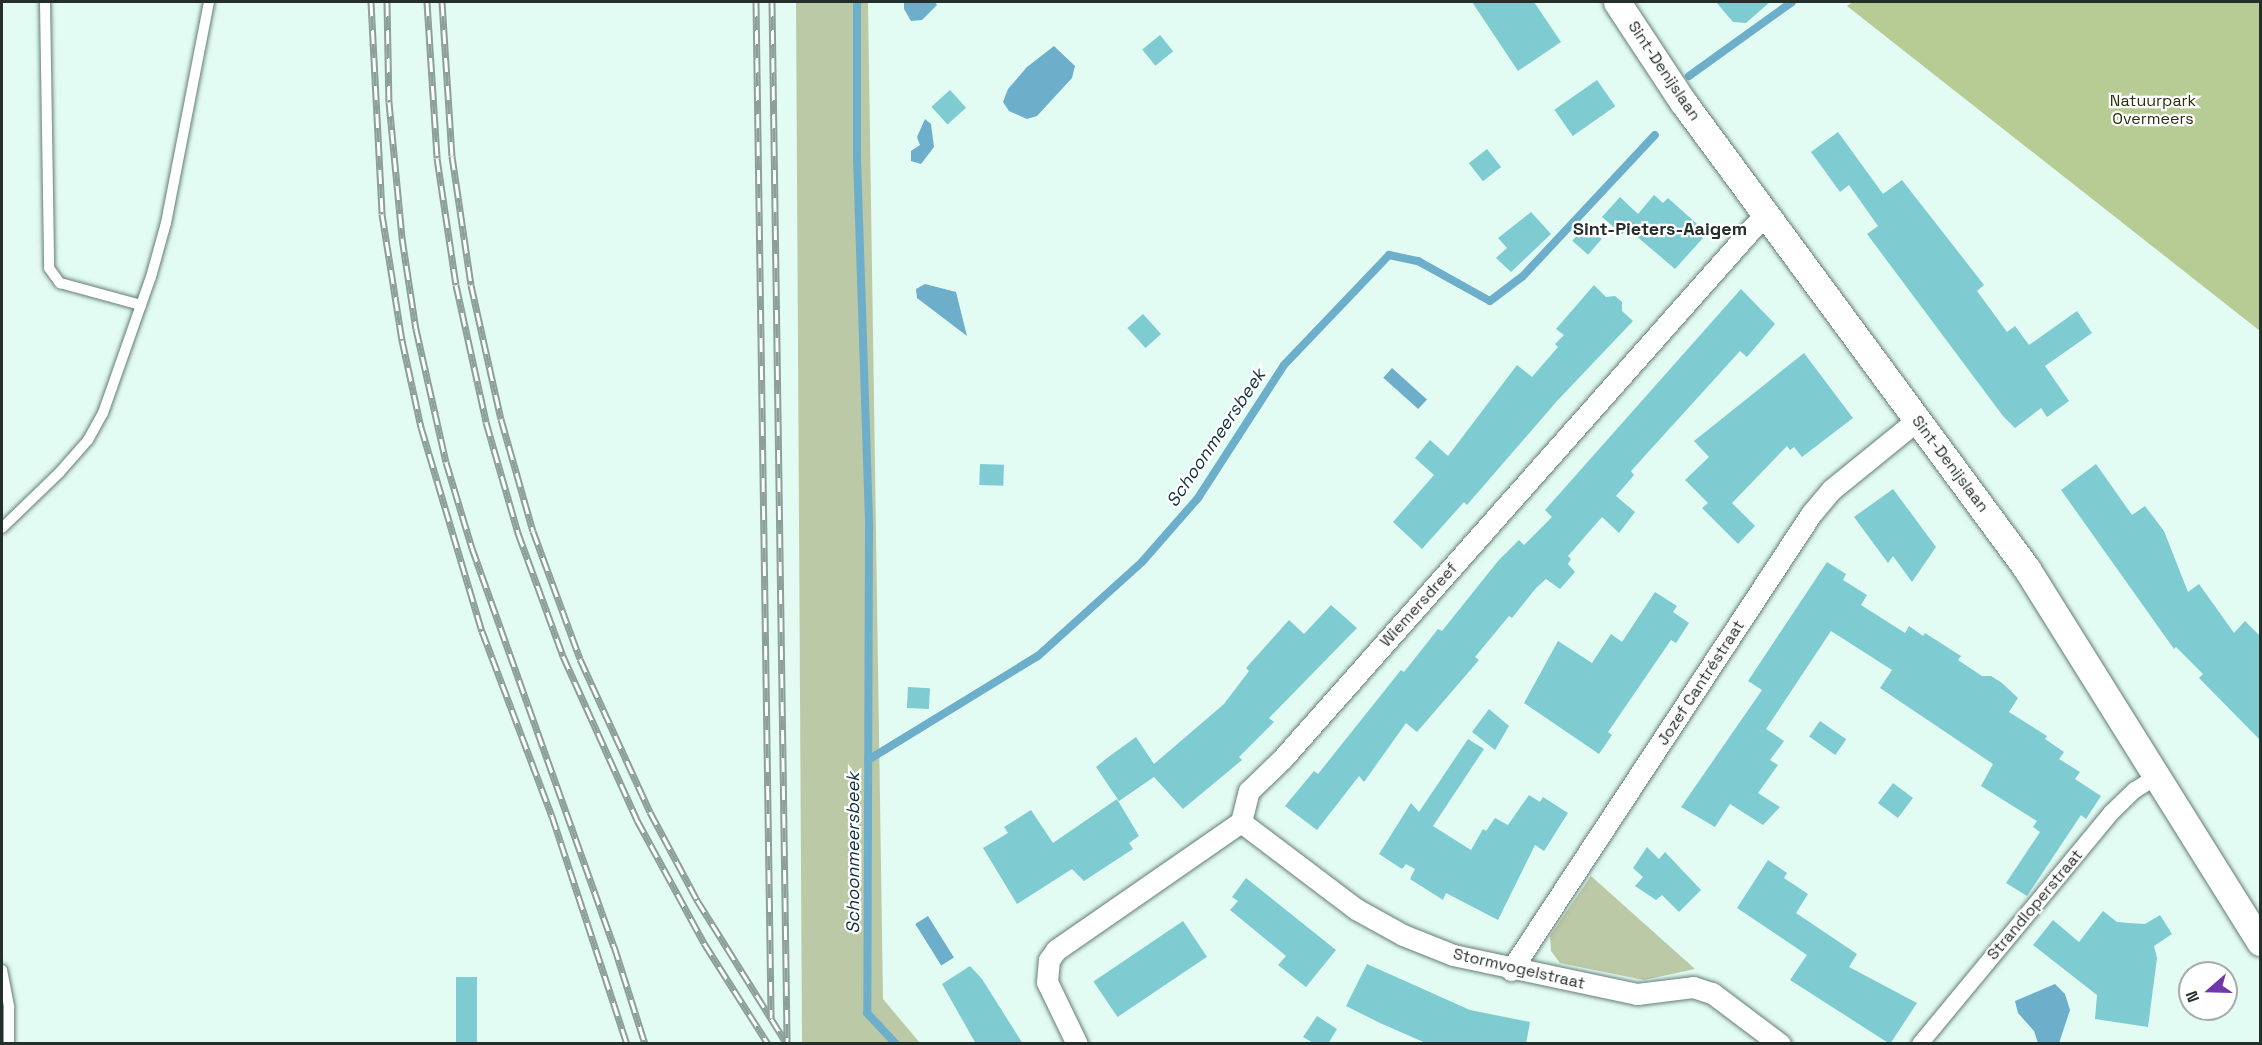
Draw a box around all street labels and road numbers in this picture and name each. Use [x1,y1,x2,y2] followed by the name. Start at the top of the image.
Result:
[1624,18,1704,124] street label: Sint-Denijslaan
[1907,412,1993,516] street label: Sint-Denijslaan
[1376,559,1462,651] street label: Wiemersdreef
[1653,617,1749,749] street label: Jozef Cantréstraat
[1983,846,2087,964] street label: Strandloperstraat
[1451,944,1587,994] street label: Stormvogelstraat

